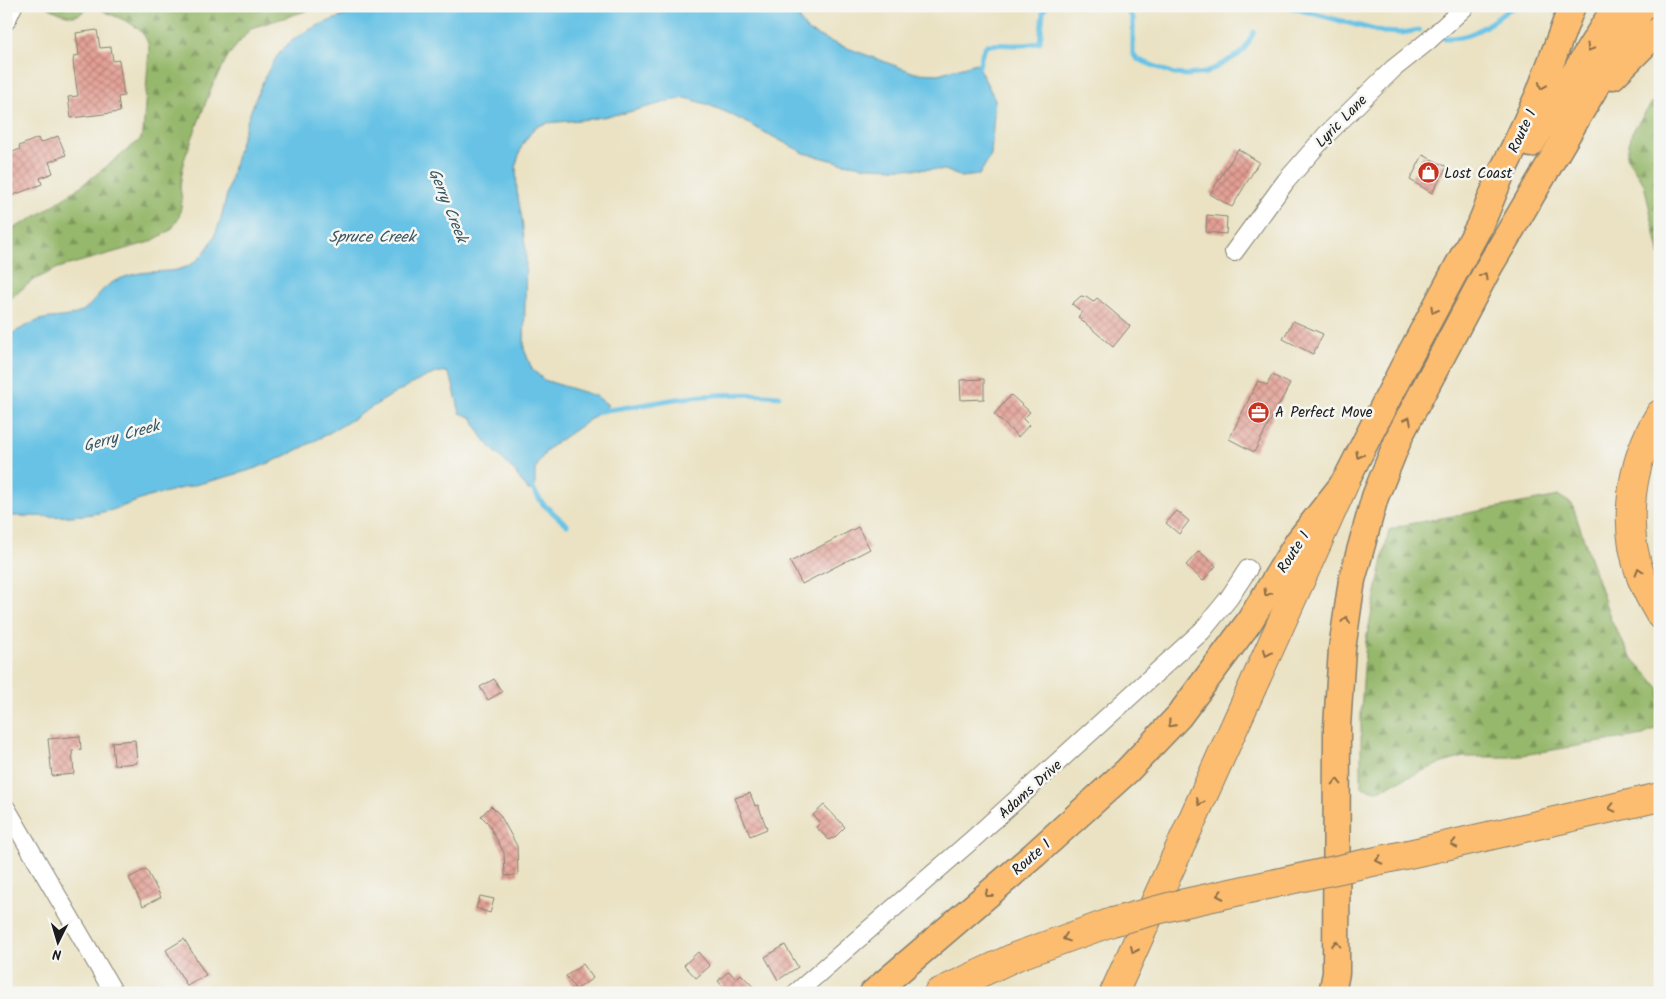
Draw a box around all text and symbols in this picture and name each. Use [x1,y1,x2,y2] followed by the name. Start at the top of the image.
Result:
[1587,42,1597,51] one-way arrow
[1538,81,1548,90] one-way arrow
[1310,89,1374,154] street label: Lyric Lane
[1502,105,1544,157] street label: Route 1
[1416,161,1440,185] shop icon: Lost Coast
[1444,162,1512,186] place label: Lost Coast
[421,165,475,249] water label: Gerry Creek
[329,225,418,250] water label: Spruce Creek
[1478,273,1488,282] one-way arrow
[1430,305,1440,314] one-way arrow
[1247,400,1271,424] office icon: A Perfect Move
[1275,401,1373,425] place label: A Perfect Move
[80,413,165,459] water label: Gerry Creek
[1402,416,1412,425] one-way arrow
[1355,449,1365,458] one-way arrow
[1271,526,1317,578] street label: Route 1
[1635,567,1645,575] one-way arrow
[1264,588,1273,597] one-way arrow
[1340,616,1351,624] one-way arrow
[1262,648,1273,657] one-way arrow
[1168,718,1177,727] one-way arrow
[993,754,1068,825] street label: Adams Drive
[1332,778,1342,786] one-way arrow
[1196,797,1207,806] one-way arrow
[1608,802,1617,813] one-way arrow
[1006,833,1057,882] street label: Route 1
[1449,838,1458,849] one-way arrow
[1375,855,1383,865] one-way arrow
[985,888,994,897] one-way arrow
[1216,890,1225,900] one-way arrow
[32,916,82,966] north arrow
[1062,932,1071,942] one-way arrow
[1331,940,1341,948] one-way arrow
[51,943,62,965] text: N
[1129,945,1140,954] one-way arrow

